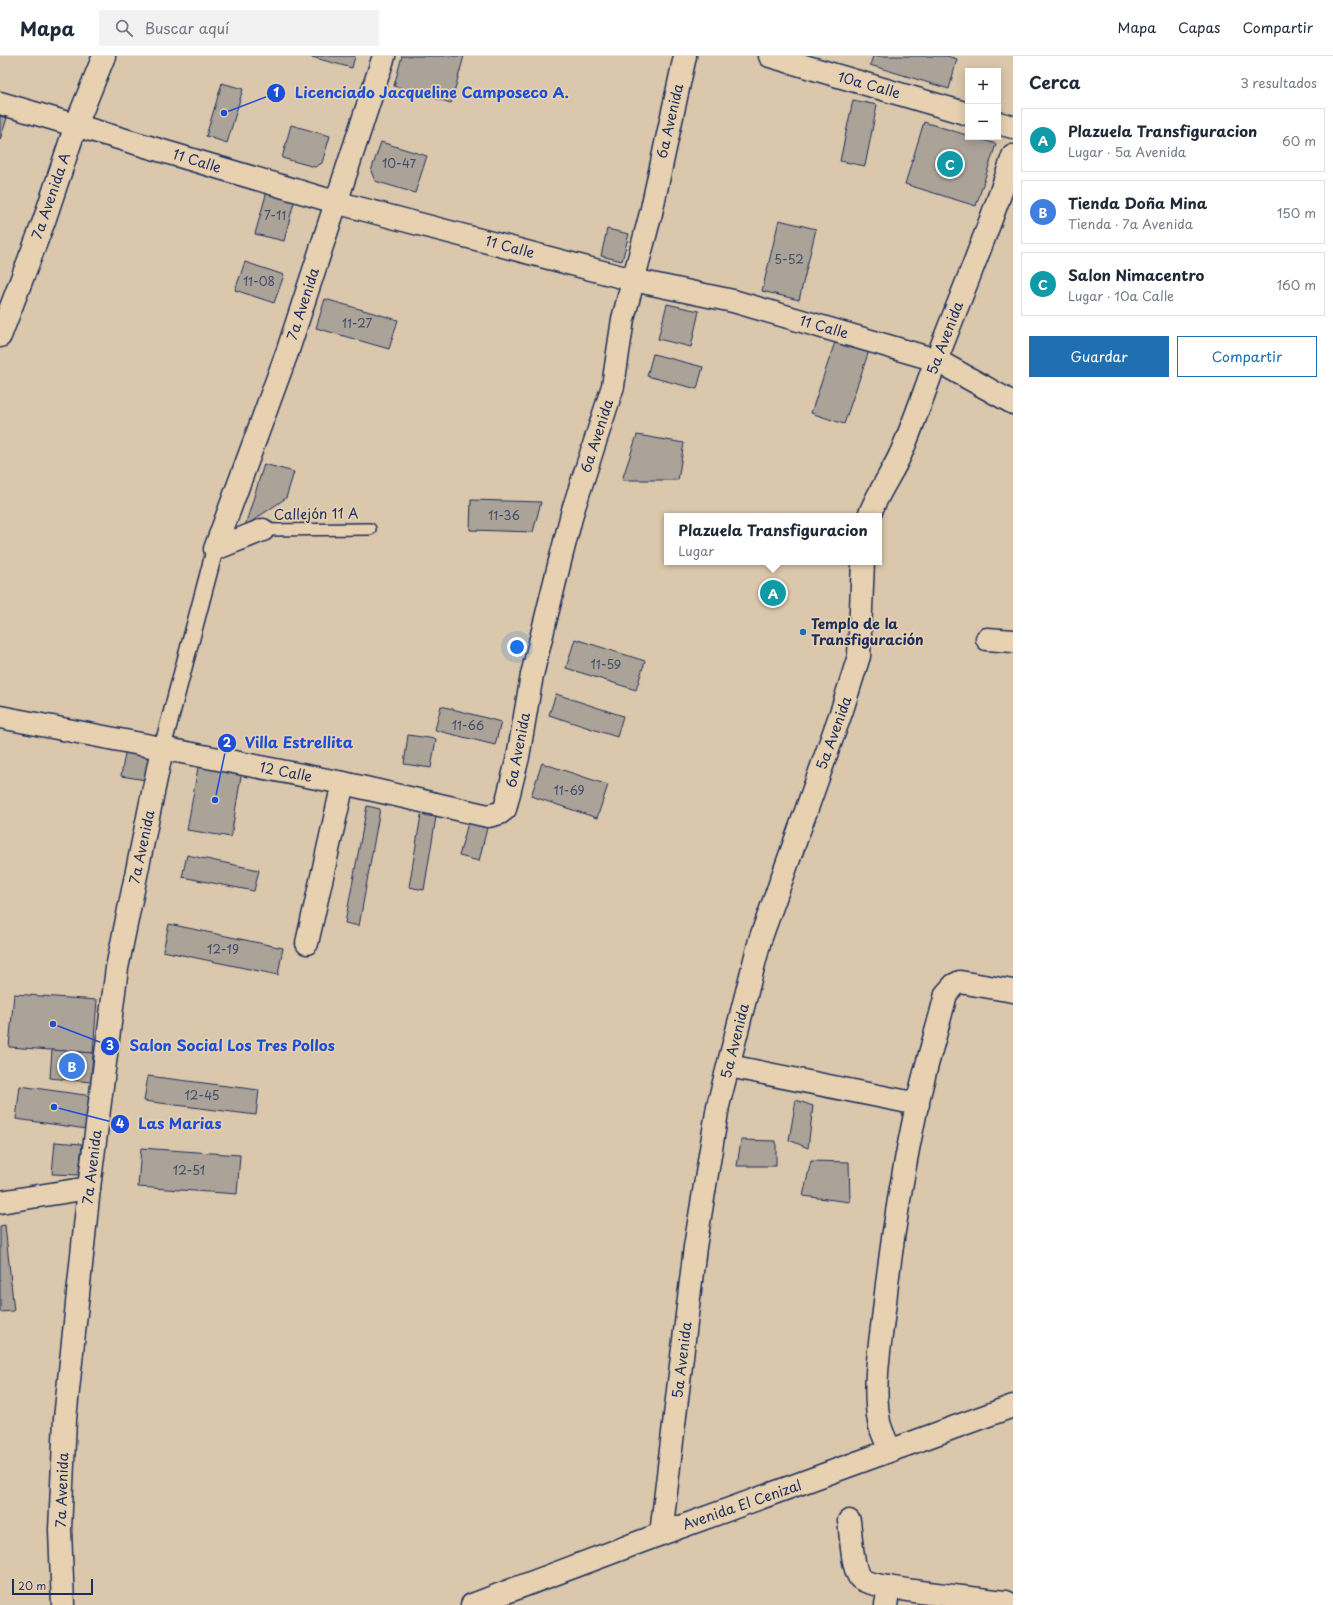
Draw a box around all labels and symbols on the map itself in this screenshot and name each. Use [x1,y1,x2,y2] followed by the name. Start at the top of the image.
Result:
[835,66,903,104] street label: 10a Calle
[266,79,578,106] callout: Licenciado Jacqueline Camposeco A.
[295,80,569,103] text: Licenciado Jacqueline Camposeco A.
[651,81,688,160] street label: 6a Avenida
[273,83,279,101] text: 1
[170,143,224,178] street label: 11 Calle
[26,149,75,242] street label: 7a Avenida A
[937,149,963,179] pin: C
[382,154,417,172] house number: 10-47
[264,206,286,224] house number: 7-11
[483,230,537,263] street label: 11 Calle
[774,250,804,268] house number: 5-52
[281,265,324,343] street label: 7a Avenida
[243,272,275,290] house number: 11-08
[921,298,968,377] street label: 5a Avenida
[797,310,851,344] street label: 11 Calle
[342,314,372,332] house number: 11-27
[575,396,618,475] street label: 6a Avenida
[273,502,359,525] street label: Callejón 11 A
[488,506,520,524] house number: 11-36
[760,578,786,608] pin: A
[811,613,924,650] place label: Templo de la Transfiguración
[798,627,808,637] marker: Templo de la Transfiguración
[507,637,527,657] your location
[591,655,621,673] house number: 11-59
[811,693,857,773] street label: 5a Avenida
[500,710,535,789] street label: 6a Avenida
[452,716,484,734] house number: 11-66
[217,730,361,757] callout: Villa Estrellita
[245,730,354,753] text: Villa Estrellita
[223,733,232,751] text: 2
[258,756,314,787] street label: 12 Calle
[554,781,584,799] house number: 11-69
[123,808,160,886] street label: 7a Avenida
[207,940,239,958] house number: 12-19
[715,1001,754,1081] street label: 5a Avenida
[100,1033,345,1060] callout: Salon Social Los Tres Pollos
[129,1033,335,1056] text: Salon Social Los Tres Pollos
[106,1036,114,1054] text: 3
[59,1051,85,1081] pin: B
[184,1086,220,1104] house number: 12-45
[110,1111,230,1138] callout: Las Marias
[138,1111,222,1134] text: Las Marias
[116,1114,124,1132] text: 4
[77,1128,107,1205] street label: 7a Avenida
[173,1161,205,1179] house number: 12-51
[666,1320,697,1399] street label: 5a Avenida
[50,1452,73,1528] street label: 7a Avenida
[680,1474,804,1535] street label: Avenida El Cenizal
[12,1577,93,1596] scale bar

